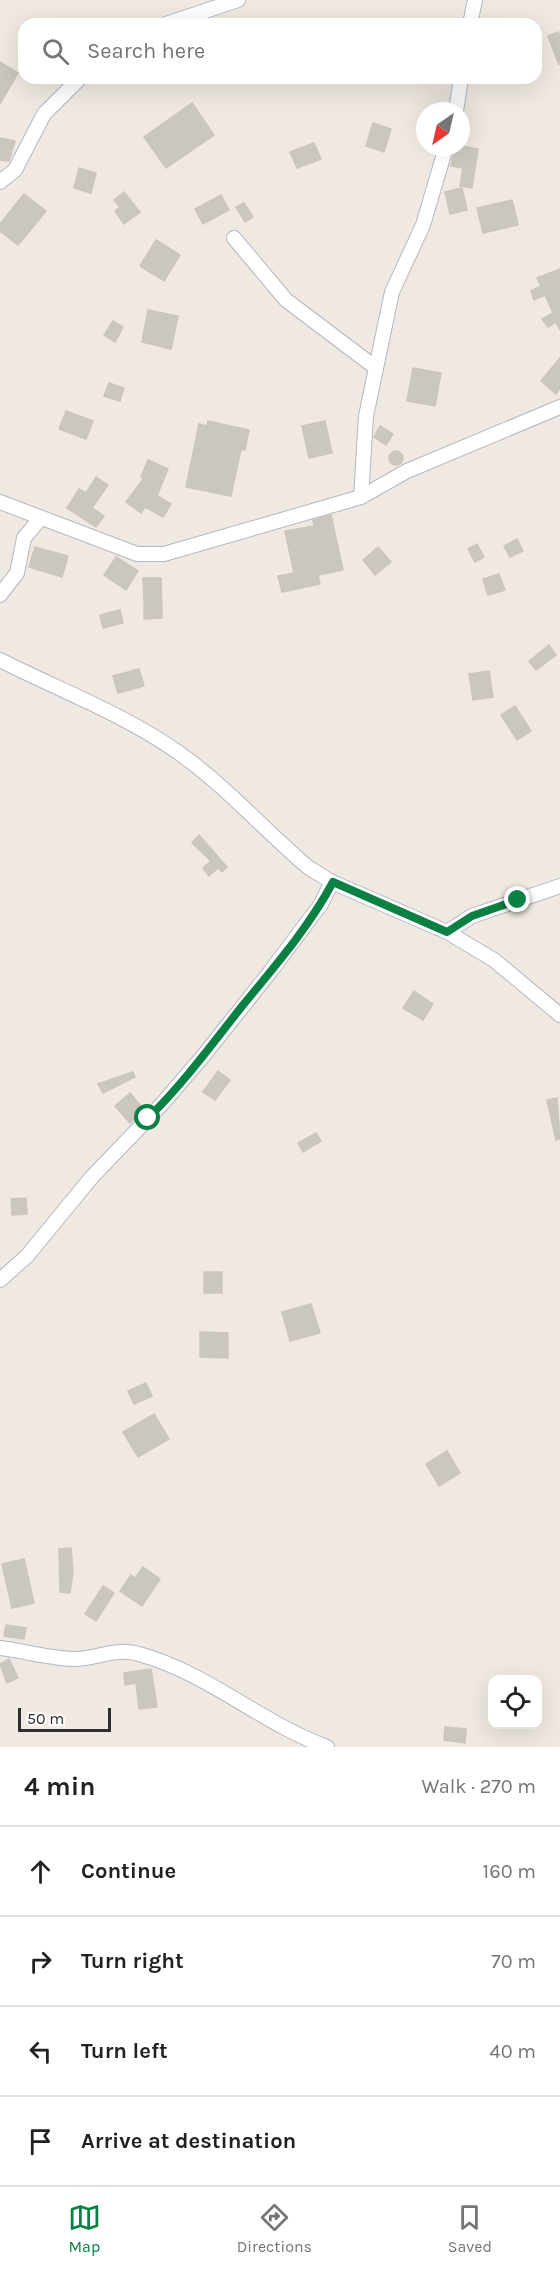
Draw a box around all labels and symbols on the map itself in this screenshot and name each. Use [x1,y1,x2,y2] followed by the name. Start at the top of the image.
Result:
[416,102,470,156] north arrow
[504,886,530,912] route end
[134,1104,160,1130] route start
[18,1705,111,1732] scale bar

